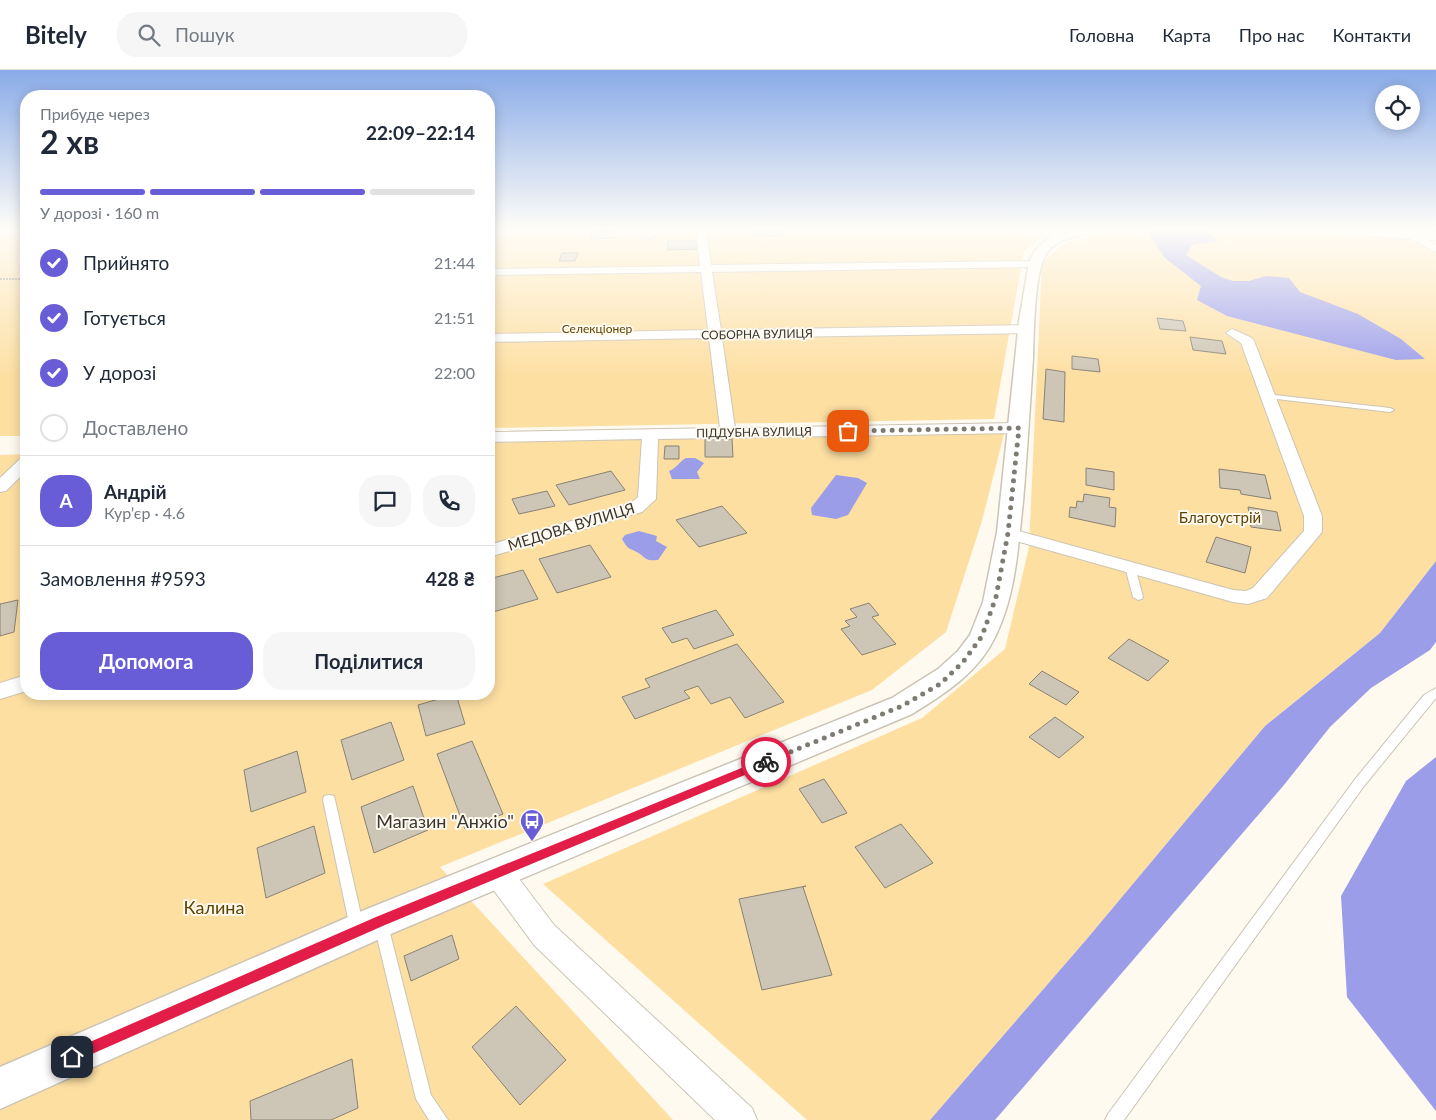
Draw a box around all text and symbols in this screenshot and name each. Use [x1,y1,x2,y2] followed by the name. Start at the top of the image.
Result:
[117,12,467,57] search box
[25,20,87,49] text: Bitely
[135,21,163,49] icon: search
[175,23,235,46] text: Пошук
[1069,24,1134,46] text: Головна
[1162,24,1211,46] text: Карта
[1239,24,1305,46] text: Про нас
[1333,24,1411,46] text: Контакти
[1375,85,1420,130] map controls
[1375,85,1420,130] button: locate
[40,104,150,123] text: Прибуде через
[366,121,475,144] text: 22:09–22:14
[40,122,99,161] text: 2 хв
[40,203,159,222] text: У дорозі · 160 m
[40,249,68,277] icon: check
[83,251,169,274] text: Прийнято
[434,253,475,272] text: 21:44
[40,304,68,332] icon: check
[83,306,166,329] text: Готується
[434,308,475,327] text: 21:51
[562,321,633,336] park label: Селекціонер
[701,326,813,342] street label: СОБОРНА ВУЛИЦЯ
[40,359,68,387] icon: check
[83,361,156,384] text: У дорозі
[434,363,475,382] text: 22:00
[827,410,869,452] pin
[83,416,188,439] text: Доставлено
[834,417,862,445] icon: bag
[696,423,812,441] street label: ПІДДУБНА ВУЛИЦЯ
[359,475,411,527] button: chat
[423,475,475,527] button: phone
[104,480,167,503] text: Андрій
[59,489,73,512] text: А
[505,498,637,554] street label: МЕДОВА ВУЛИЦЯ
[104,503,185,522] text: Кур’єр · 4.6
[1179,508,1261,526] park label: Благоустрій
[40,567,206,590] text: Замовлення #9593
[426,567,475,590] text: 428 ₴
[40,632,253,690] button: Допомога
[263,632,475,690] button: Поділитися
[741,737,791,787] courier
[752,748,780,776] icon: bike
[519,808,545,842] bus stop icon: Магазин "Анжіо"
[376,810,514,832] place label: Магазин "Анжіо"
[184,896,244,918] park label: Калина
[51,1036,93,1078] pin
[58,1043,86,1071] icon: home

